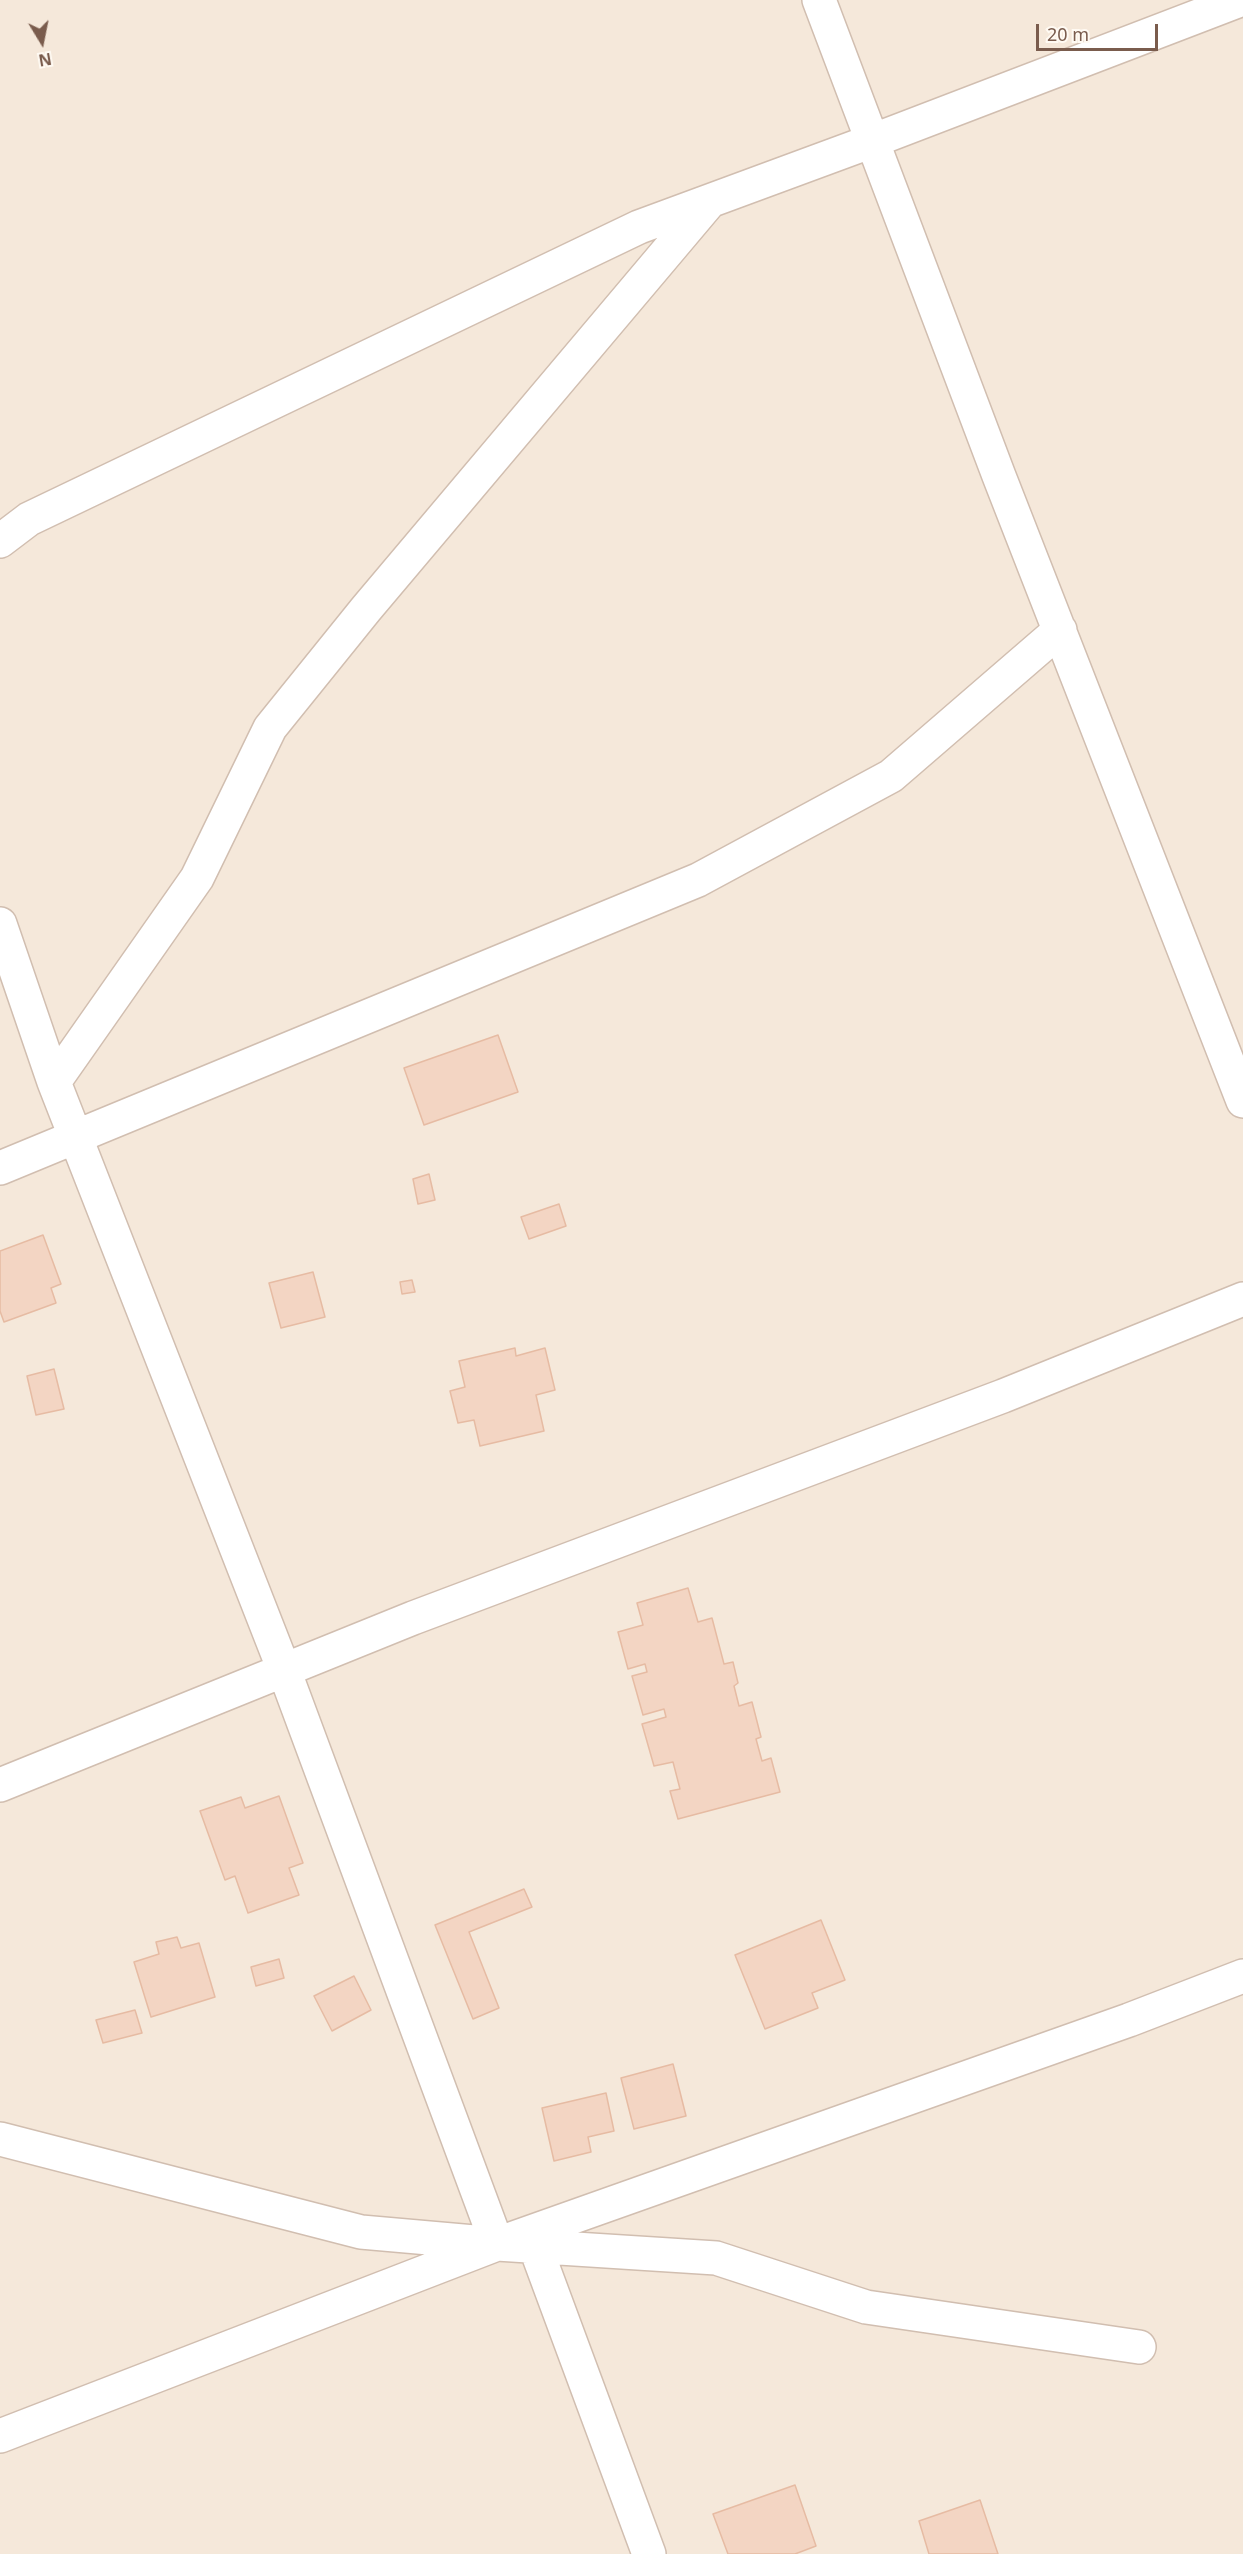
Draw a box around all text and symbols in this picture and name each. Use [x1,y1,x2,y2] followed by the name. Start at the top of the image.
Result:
[12,12,72,72] north arrow
[1039,12,1160,50] scale bar
[1047,22,1089,46] text: 20 m
[37,48,53,72] text: N

